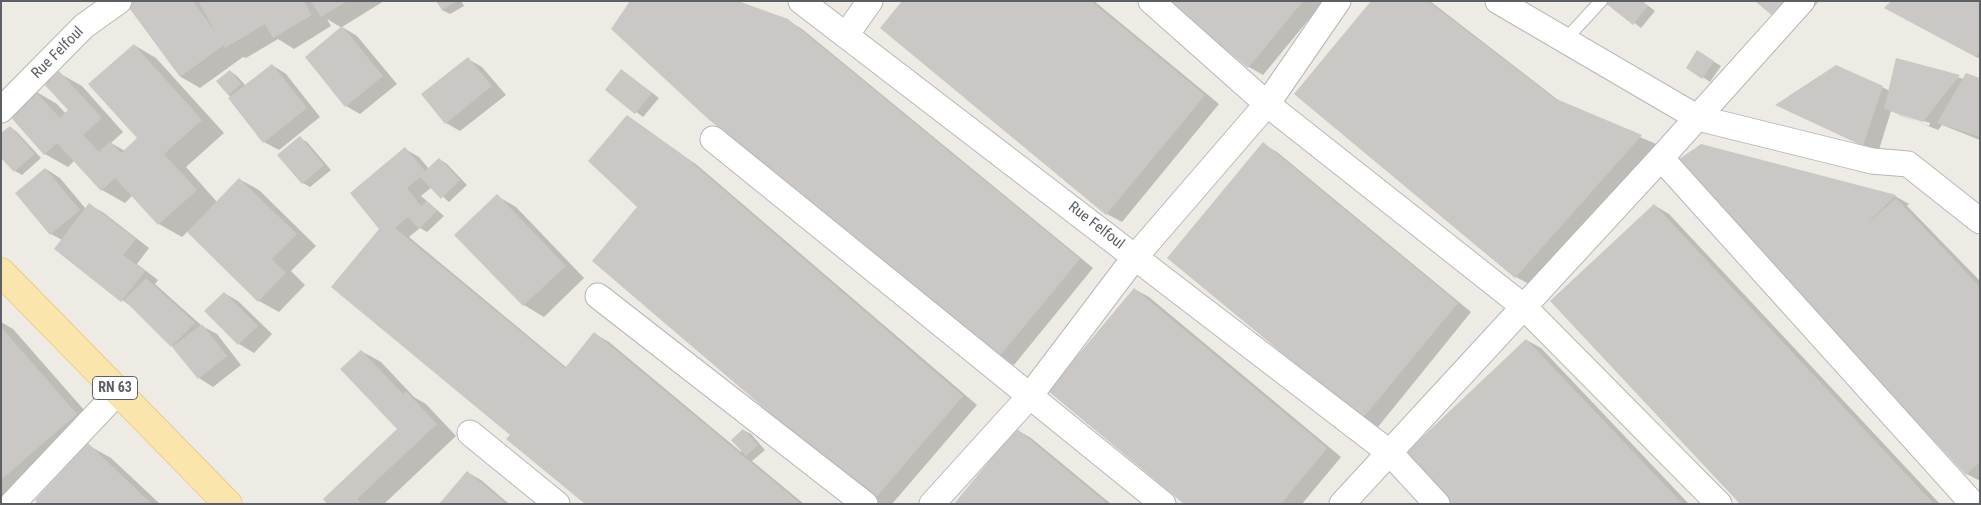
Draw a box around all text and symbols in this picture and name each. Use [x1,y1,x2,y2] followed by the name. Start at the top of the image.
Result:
[28,23,88,83] street label: Rue Felfoul
[1064,199,1128,253] street label: Rue Felfoul
[92,376,138,399] road number: RN 63

